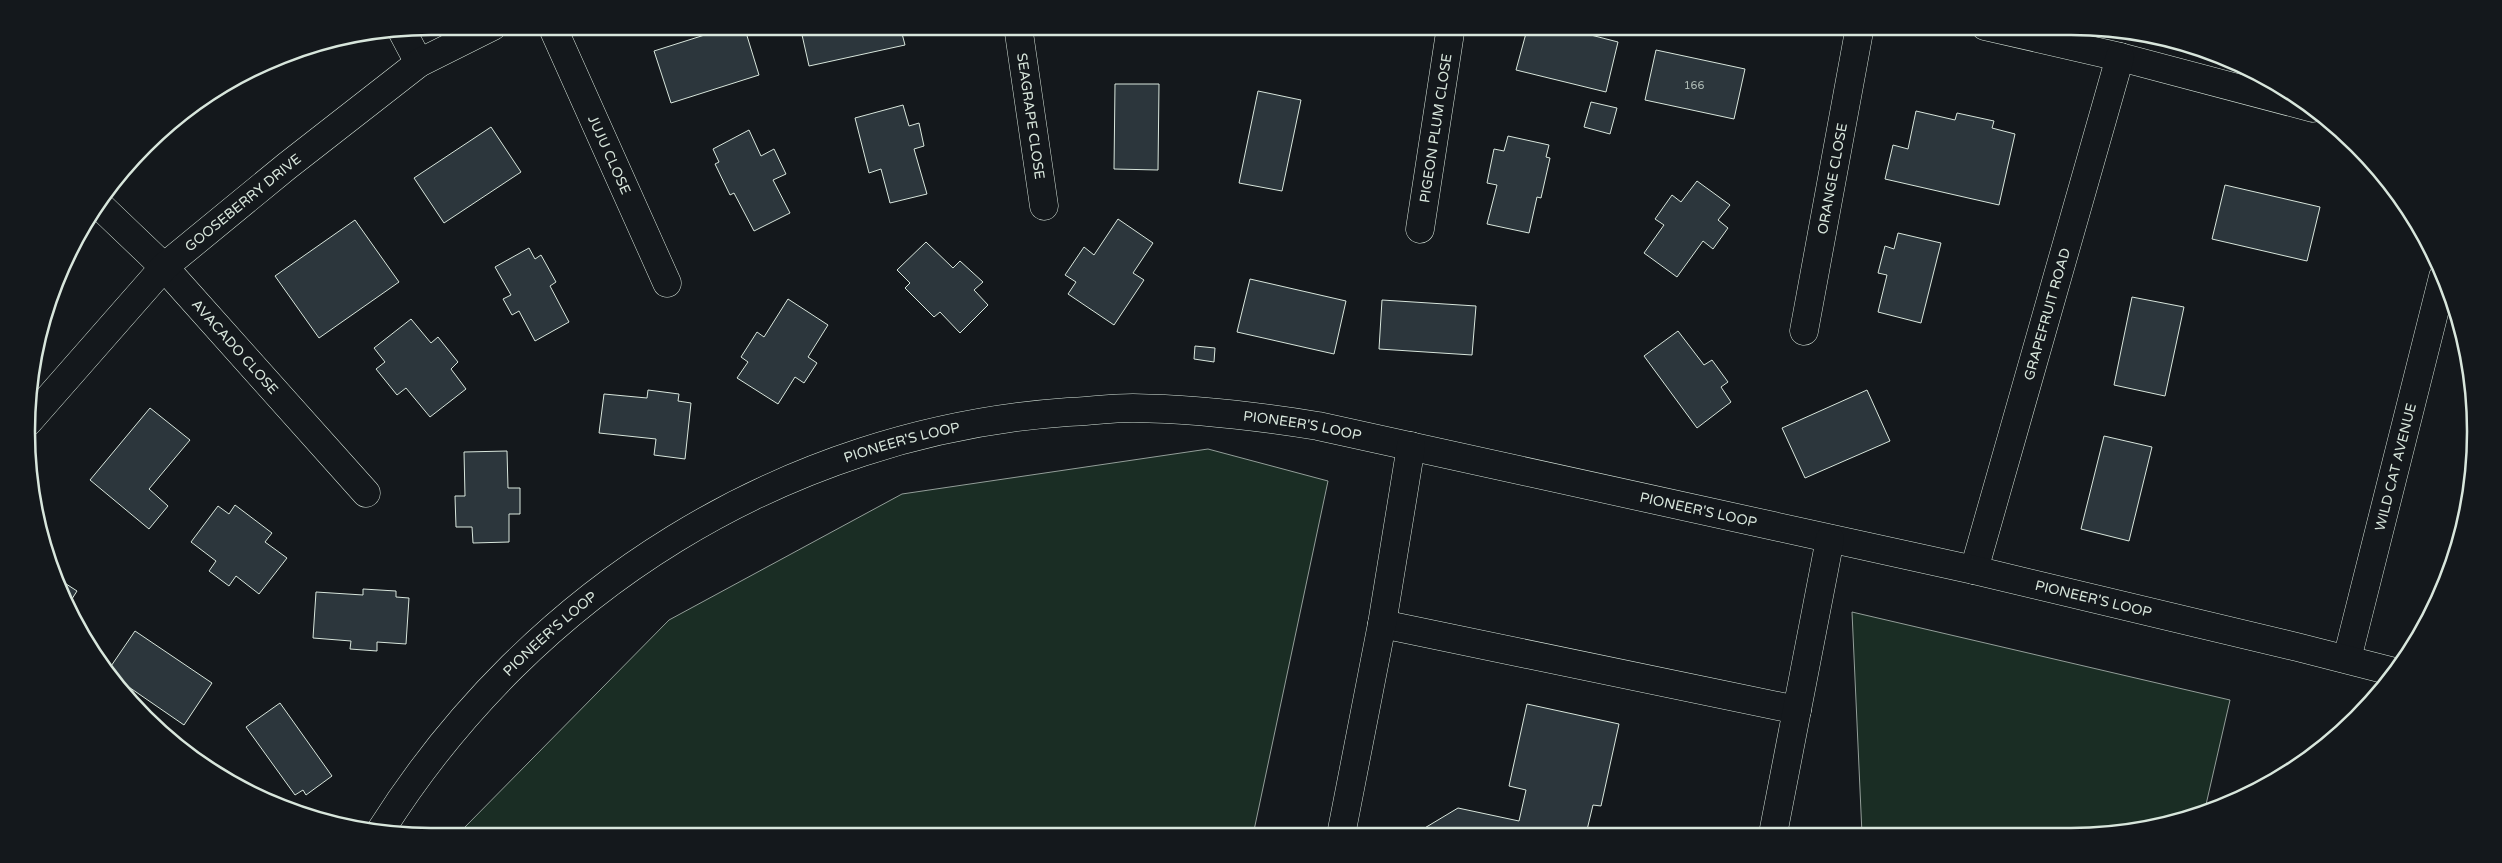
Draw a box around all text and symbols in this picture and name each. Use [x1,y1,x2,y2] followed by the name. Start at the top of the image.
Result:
[1013,52,1048,181] street label: SEAGRAPE CLOSE
[1416,52,1456,204] street label: PIGEON PLUM CLOSE
[1684,79,1704,92] house number: 166
[584,113,634,197] street label: JUJU CLOSE
[1814,121,1851,236] street label: ORANGE CLOSE
[181,150,305,255] street label: GOOSEBERRY DRIVE
[2020,246,2074,382] street label: GRAPEFRUIT ROAD
[188,296,282,398] street label: AVACADO CLOSE
[2372,401,2420,533] street label: WILD CAT AVENUE
[1242,408,1363,444] street label: PIONEER'S LOOP
[842,419,961,467] street label: PIONEER'S LOOP
[1638,489,1759,531] street label: PIONEER'S LOOP
[2033,577,2154,621] street label: PIONEER'S LOOP
[500,588,600,680] street label: PIONEER'S LOOP

